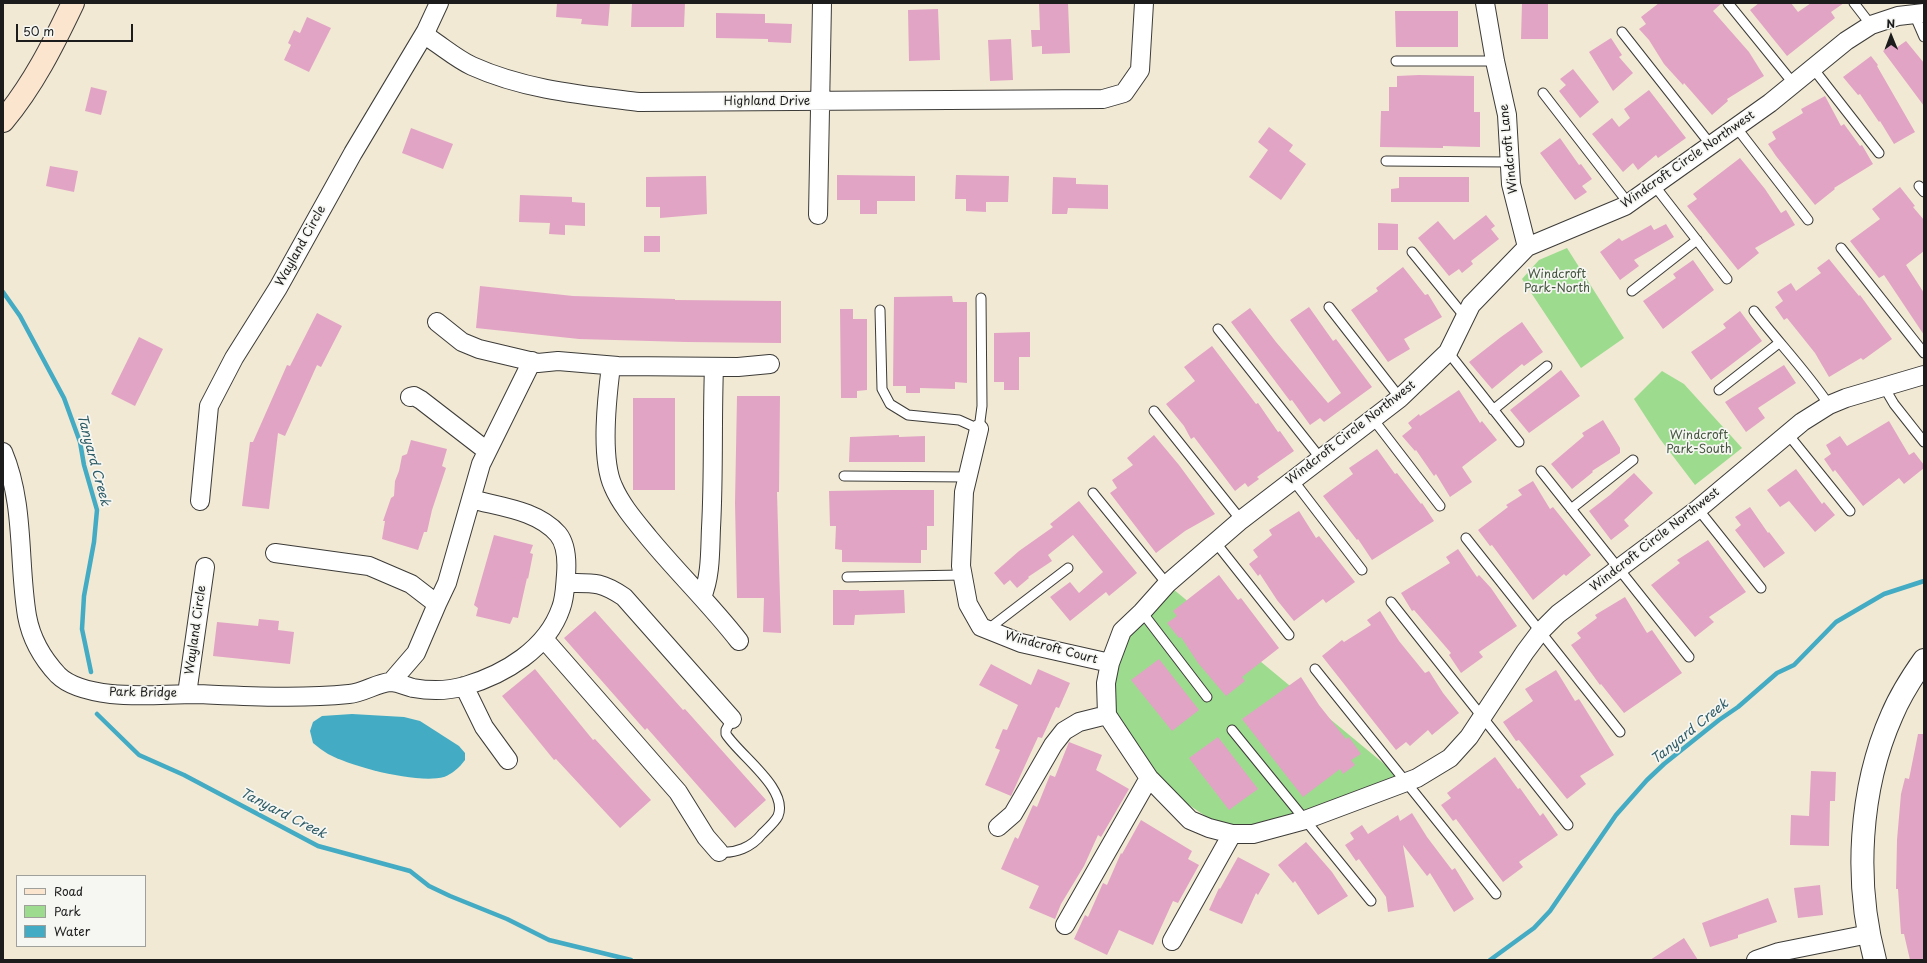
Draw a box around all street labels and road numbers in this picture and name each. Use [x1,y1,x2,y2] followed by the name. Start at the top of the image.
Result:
[724,95,810,109] street label: Highland Drive
[1497,103,1521,195] street label: Windcroft Lane
[1618,108,1758,212] street label: Windcroft Circle Northwest
[273,203,329,289] street label: Wayland Circle
[1284,378,1418,488] street label: Windcroft Circle Northwest
[1588,485,1722,595] street label: Windcroft Circle Northwest
[183,584,209,676] street label: Wayland Circle
[1003,629,1099,667] street label: Windcroft Court
[109,685,177,701] street label: Park Bridge

